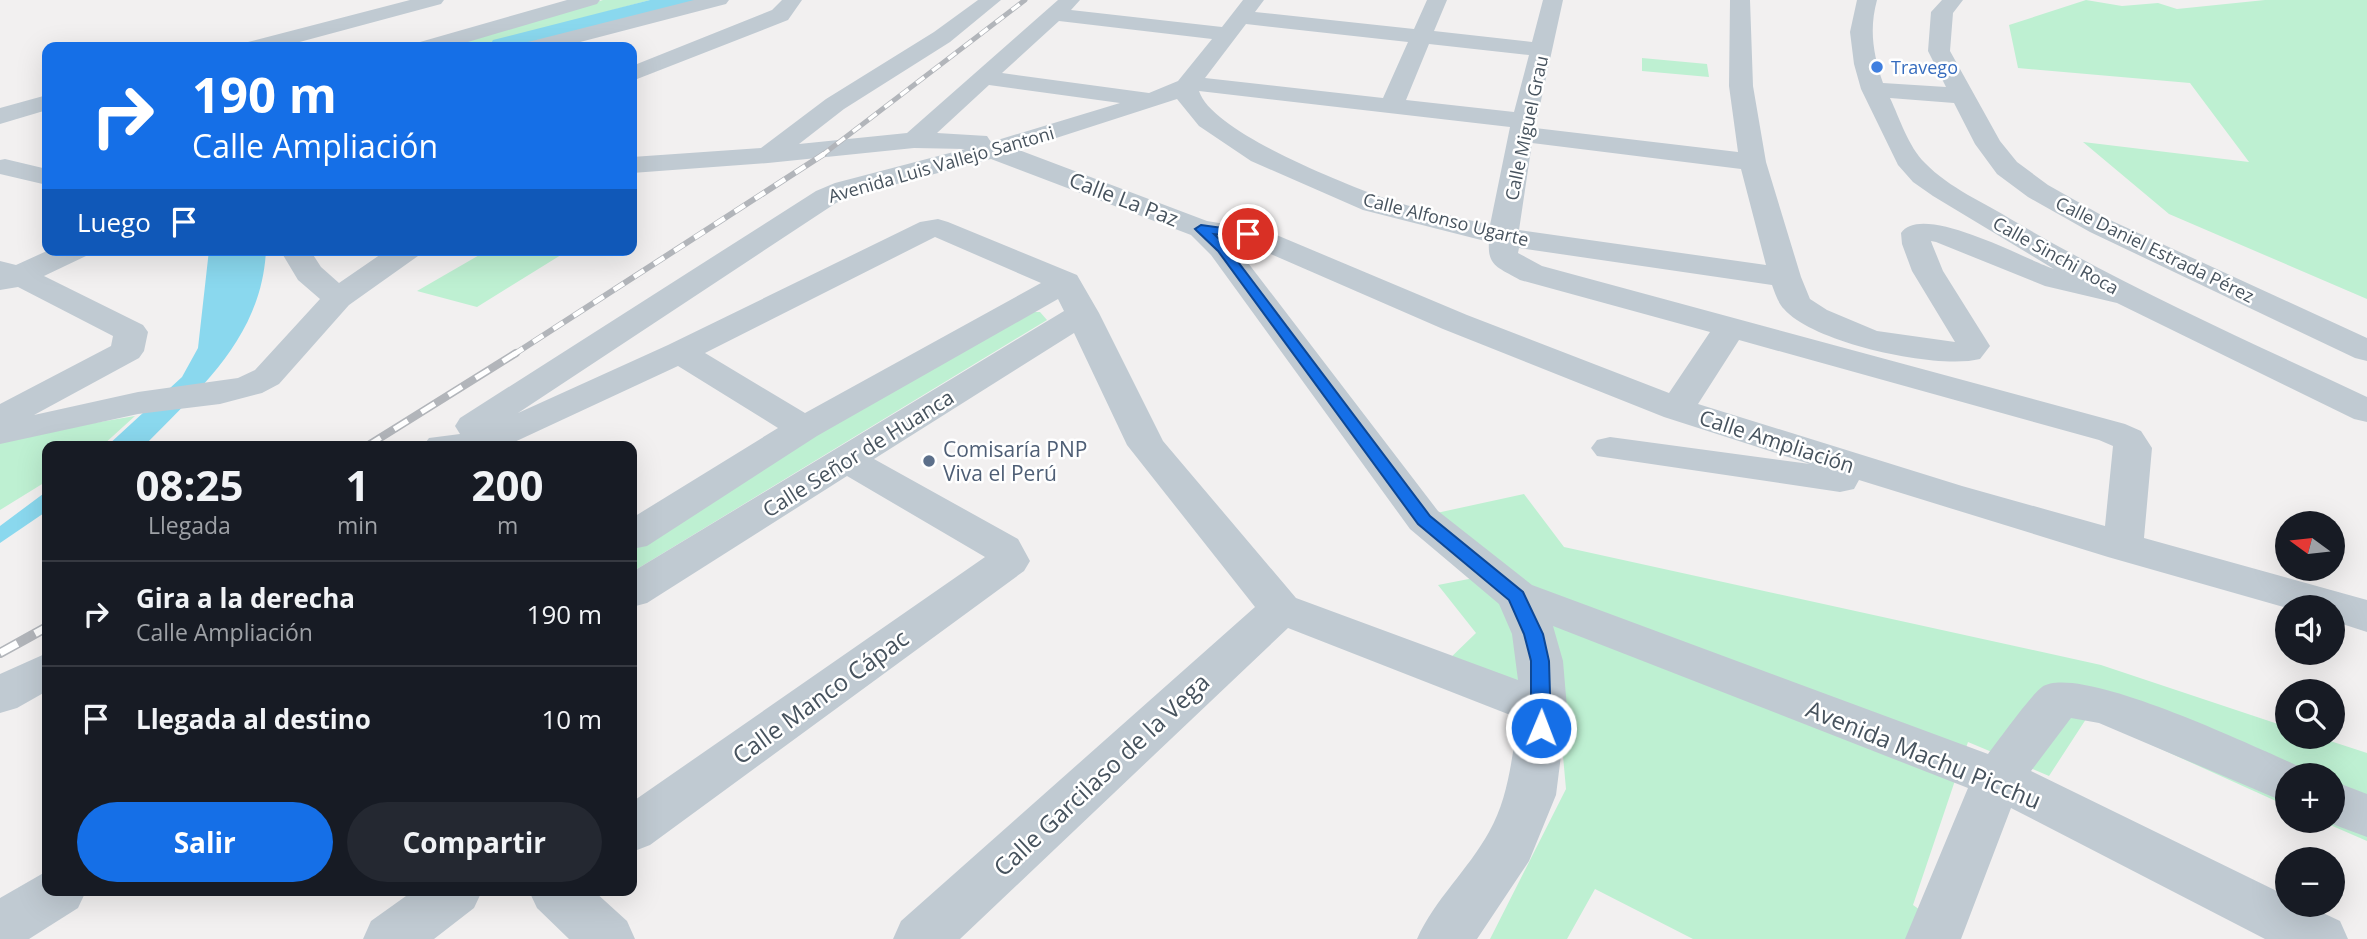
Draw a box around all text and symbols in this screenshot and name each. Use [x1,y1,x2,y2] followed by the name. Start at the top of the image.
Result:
[1499,53,1553,203] street label: Calle Miguel Grau
[1891,55,1958,79] place label: Travego
[1869,59,1885,75] marker: Travego
[192,61,337,127] text: 190 m
[77,70,168,161] icon: right
[825,120,1057,208] street label: Avenida Luis Vallejo Santoni
[192,124,438,167] text: Calle Ampliación
[1065,165,1183,233] street label: Calle La Paz
[1361,187,1531,251] street label: Calle Alfonso Ugarte
[2052,190,2258,308] street label: Calle Daniel Estrada Pérez
[165,203,203,241] icon: arrive
[77,204,151,240] text: Luego
[1218,204,1278,264] pin
[1989,211,2123,299] street label: Calle Sinchi Roca
[1229,215,1267,253] icon: arrive
[757,383,959,523] street label: Calle Señor de Huanca
[1696,403,1858,479] street label: Calle Ampliación
[943,435,1087,487] place label: Comisaría PNP Viva el Perú
[921,453,937,469] marker: Comisaría PNP Viva el Perú
[135,456,243,513] text: 08:25
[345,456,370,513] text: 1
[472,456,544,513] text: 200
[148,509,231,541] text: Llegada
[337,509,378,541] text: min
[497,509,518,541] text: m
[2275,511,2345,581] north arrow
[2275,511,2345,917] map controls
[136,580,355,616] text: Gira a la derecha
[77,595,115,633] icon: right
[2275,595,2345,665] button: sound
[527,596,602,632] text: 190 m
[136,616,313,648] text: Calle Ampliación
[725,621,915,771] street label: Calle Manco Cápac
[986,665,1216,883] street label: Calle Garcilaso de la Vega
[2275,679,2345,749] button: search
[1504,691,1578,765] position arrow
[1802,692,2046,816] street label: Avenida Machu Picchu
[77,700,115,738] icon: arrive
[136,701,371,737] text: Llegada al destino
[541,701,602,737] text: 10 m
[2275,763,2345,833] button: +
[77,802,333,882] button: Salir
[347,802,602,882] button: Compartir
[2275,847,2345,917] button: −

